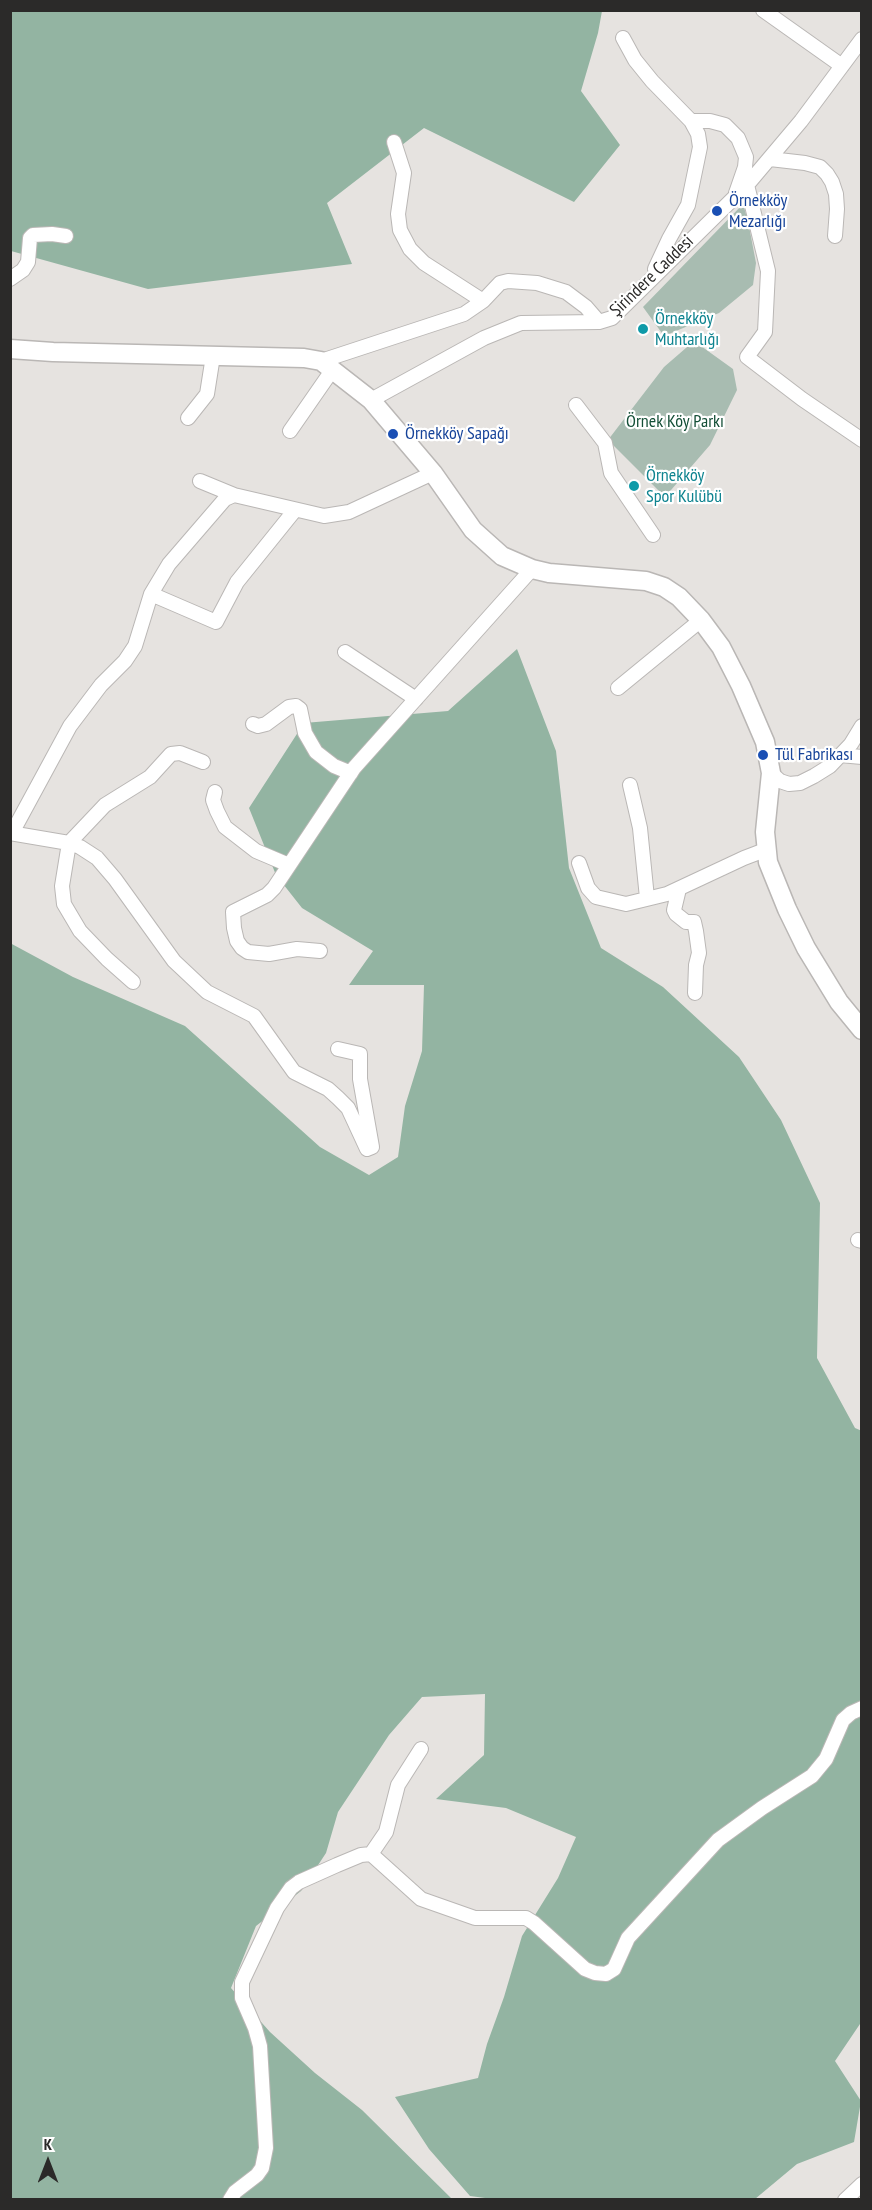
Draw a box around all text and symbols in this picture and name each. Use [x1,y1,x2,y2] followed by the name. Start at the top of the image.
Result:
[729,190,787,232] place label: Örnekköy Mezarlığı
[710,204,724,218] marker: Örnekköy Mezarlığı
[606,231,698,321] street label: Şirindere Caddesi
[655,308,719,350] place label: Örnekköy Muhtarlığı
[636,322,650,336] marker: Örnekköy Muhtarlığı
[626,411,724,433] park label: Örnek Köy Parkı
[405,423,509,445] place label: Örnekköy Sapağı
[386,427,400,441] marker: Örnekköy Sapağı
[646,465,722,508] place label: Örnekköy Spor Kulübü
[627,479,641,493] marker: Örnekköy Spor Kulübü
[775,744,853,766] place label: Tül Fabrikası
[756,748,770,762] marker: Tül Fabrikası
[18,2132,78,2192] north arrow
[44,2134,52,2154] text: K

